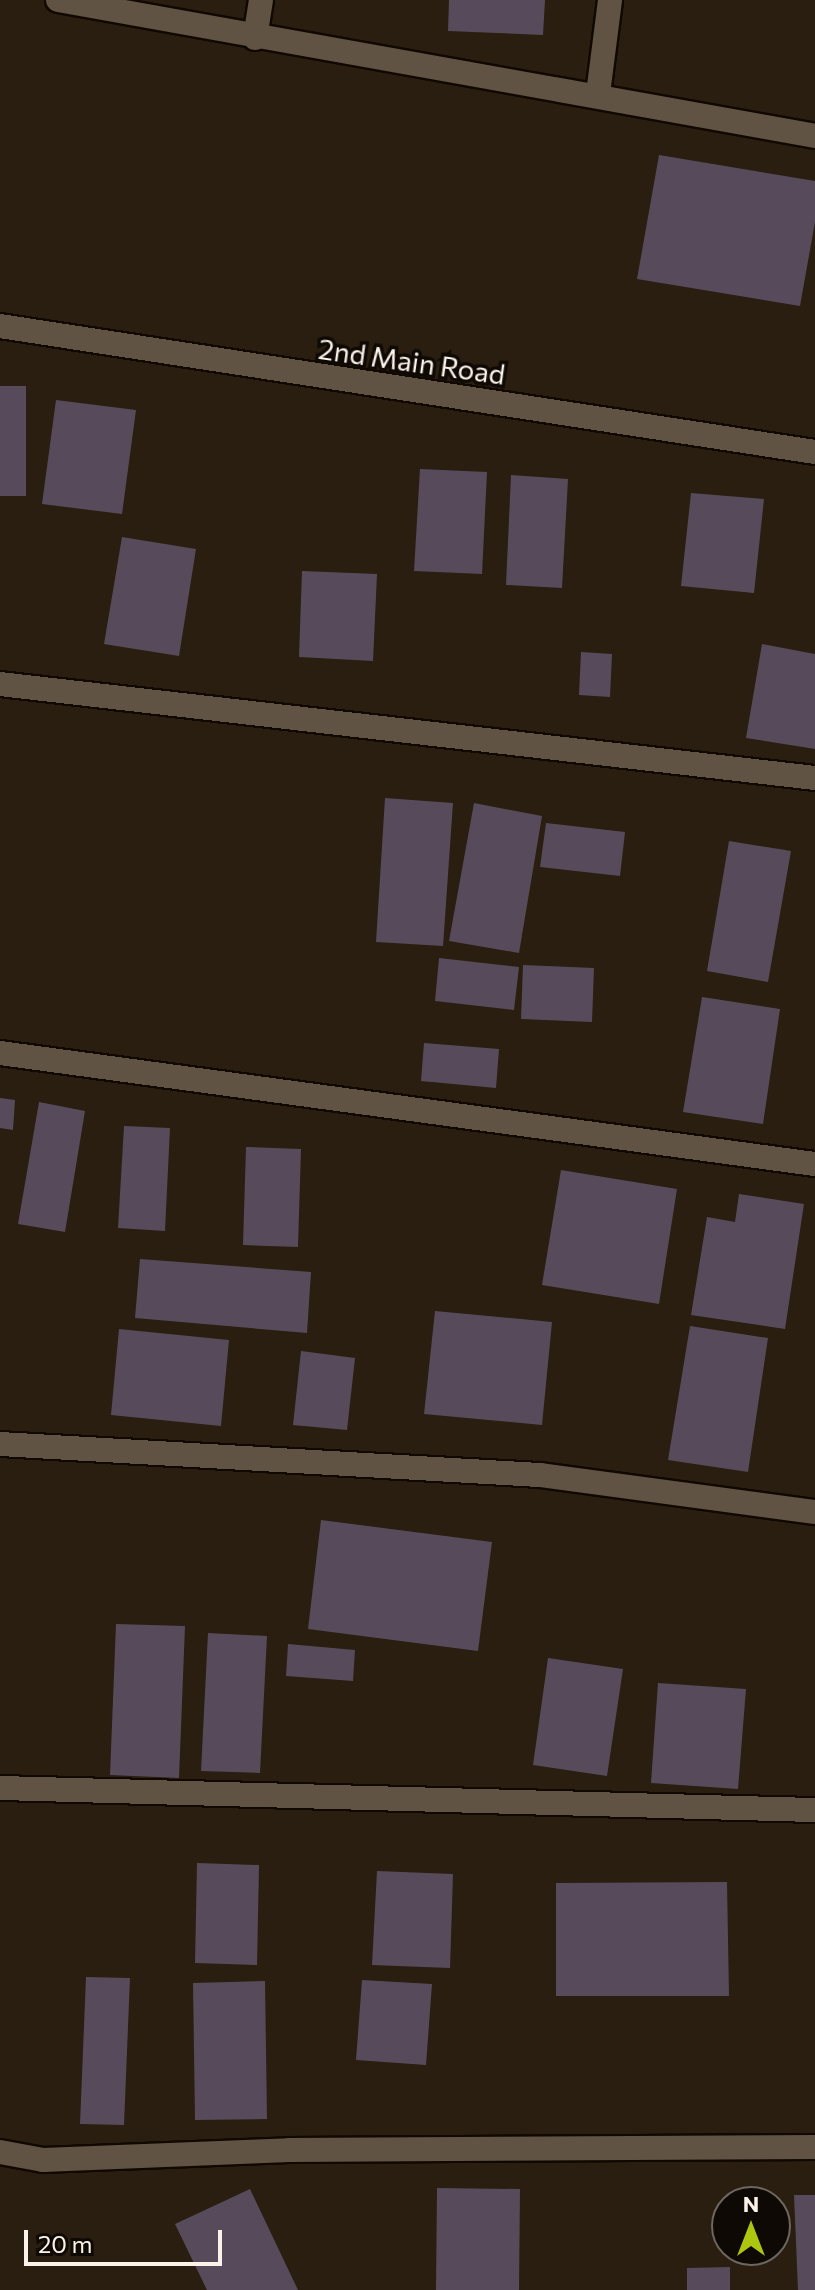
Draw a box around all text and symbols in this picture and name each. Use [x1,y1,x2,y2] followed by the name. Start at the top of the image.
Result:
[316,331,508,391] street label: 2nd Main Road
[711,2186,791,2266] north arrow
[743,2190,759,2217] text: N
[28,2214,226,2264] scale bar
[38,2229,92,2258] text: 20 m

